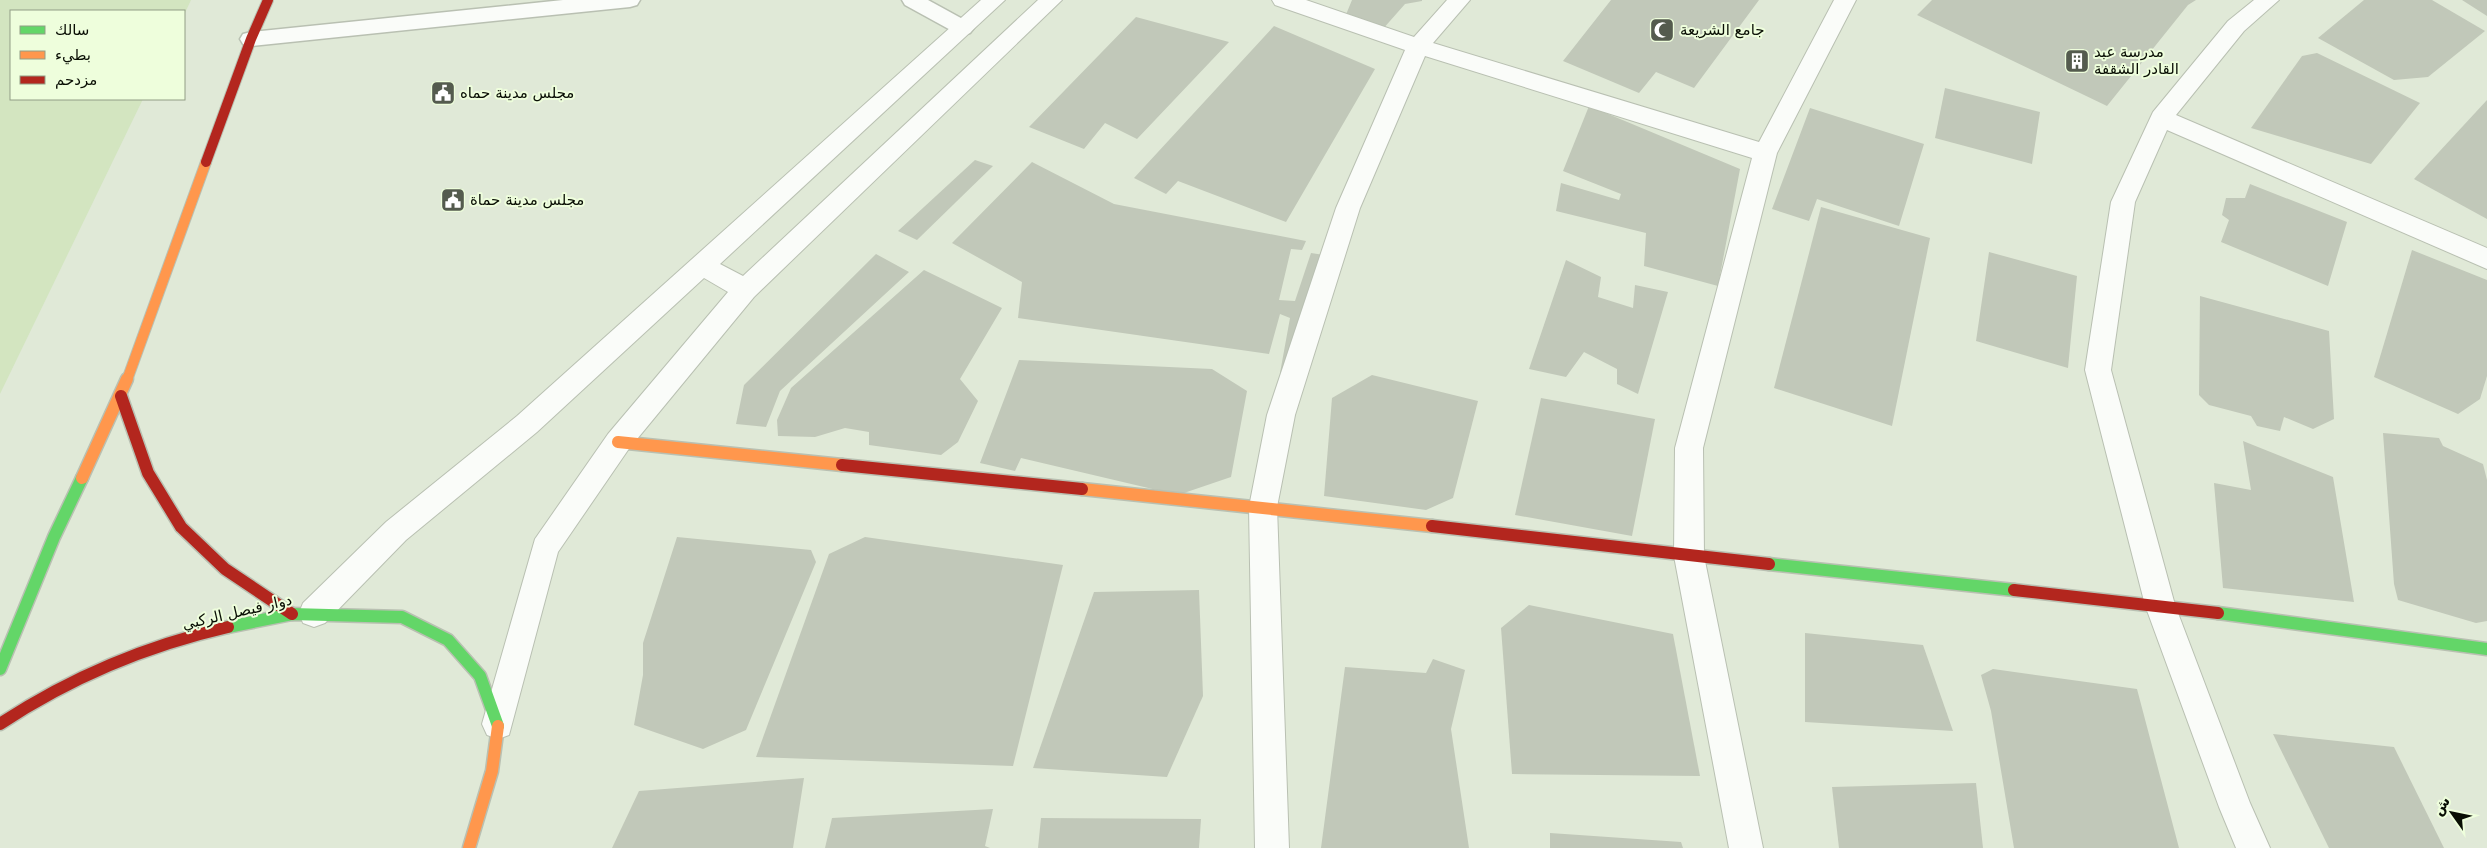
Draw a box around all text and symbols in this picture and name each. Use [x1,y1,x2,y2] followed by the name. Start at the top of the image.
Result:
[10,10,185,100] legend
[1649,17,1675,43] mosque icon: جامع الشريعة
[55,21,89,39] text: سالك
[1680,21,1764,39] place label: جامع الشريعة
[2094,43,2179,78] place label: مدرسة عبد القادر الشقفة
[55,46,91,65] text: بطيء
[2064,48,2090,74] building icon: مدرسة عبد القادر الشقفة
[55,71,97,89] text: مزدحم
[430,80,456,106] public building icon: مجلس مدينة حماه
[460,84,574,102] place label: مجلس مدينة حماه
[440,187,466,213] public building icon: مجلس مدينة حماة
[470,191,584,209] place label: مجلس مدينة حماة
[180,591,294,634] street label: دوار فيصل الركبي
[2427,788,2477,838] north arrow
[2429,793,2453,818] text: ش

